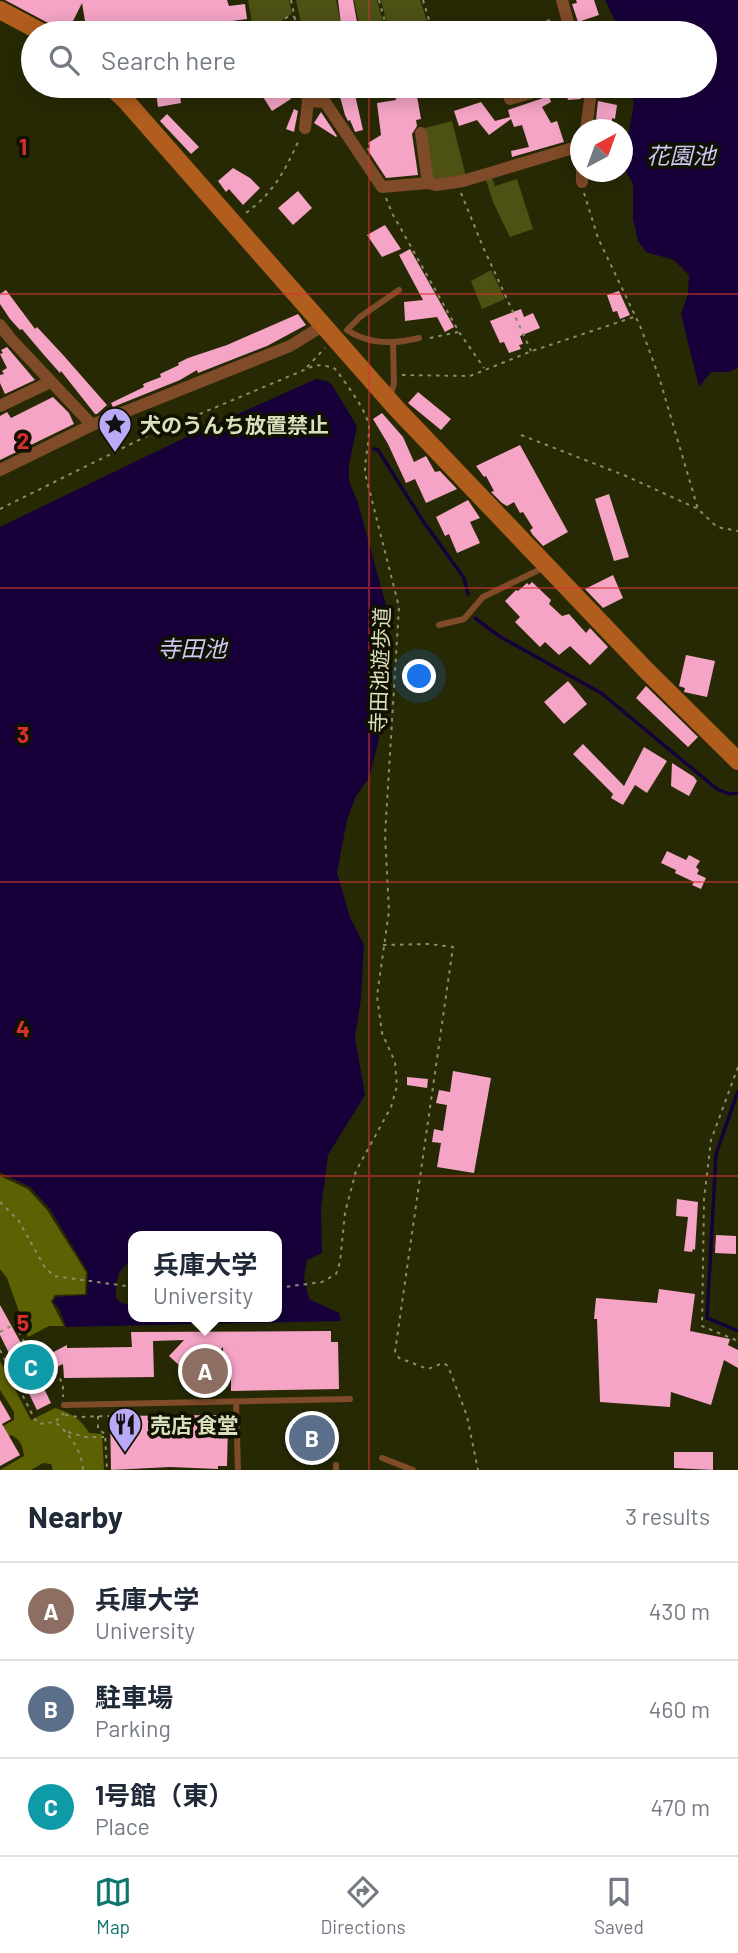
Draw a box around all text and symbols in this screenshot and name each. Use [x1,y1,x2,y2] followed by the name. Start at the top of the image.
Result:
[21,21,717,98] search box
[45,41,83,79] icon: search
[101,44,236,75] text: Search here
[570,119,633,182] north arrow
[19,132,27,160] text: 1
[647,141,718,169] water label: 花園池
[96,405,134,454] place icon: 犬のうんち放置禁止
[140,412,329,437] place label: 犬のうんち放置禁止
[17,426,29,454] text: 2
[364,607,394,733] street label: 寺田池遊歩道
[158,634,229,662] water label: 寺田池
[402,659,436,693] your location
[17,720,29,748] text: 3
[16,1014,30,1042] text: 4
[128,1231,282,1322] popup
[153,1248,257,1279] text: 兵庫大学
[153,1281,253,1309] text: University
[17,1308,29,1336] text: 5
[8,1341,54,1393] pin: C
[182,1345,228,1397] pin: A
[106,1405,144,1454] restaurant icon: 売店 食堂
[150,1412,238,1437] place label: 売店 食堂
[289,1412,335,1464] pin: B
[28,1498,123,1534] text: Nearby
[625,1502,710,1530] text: 3 results
[95,1583,199,1614] text: 兵庫大学
[43,1597,59,1625] text: A
[649,1597,710,1625] text: 430 m
[95,1616,195,1644] text: University
[95,1681,173,1712] text: 駐車場
[44,1695,58,1723] text: B
[649,1695,710,1723] text: 460 m
[95,1714,171,1742] text: Parking
[95,1779,234,1810] text: 1号館（東）
[44,1793,58,1821] text: C
[651,1793,710,1821] text: 470 m
[95,1812,150,1840] text: Place
[94,1873,132,1938] tab: Map
[321,1873,406,1938] tab: Directions
[594,1873,644,1938] tab: Saved

